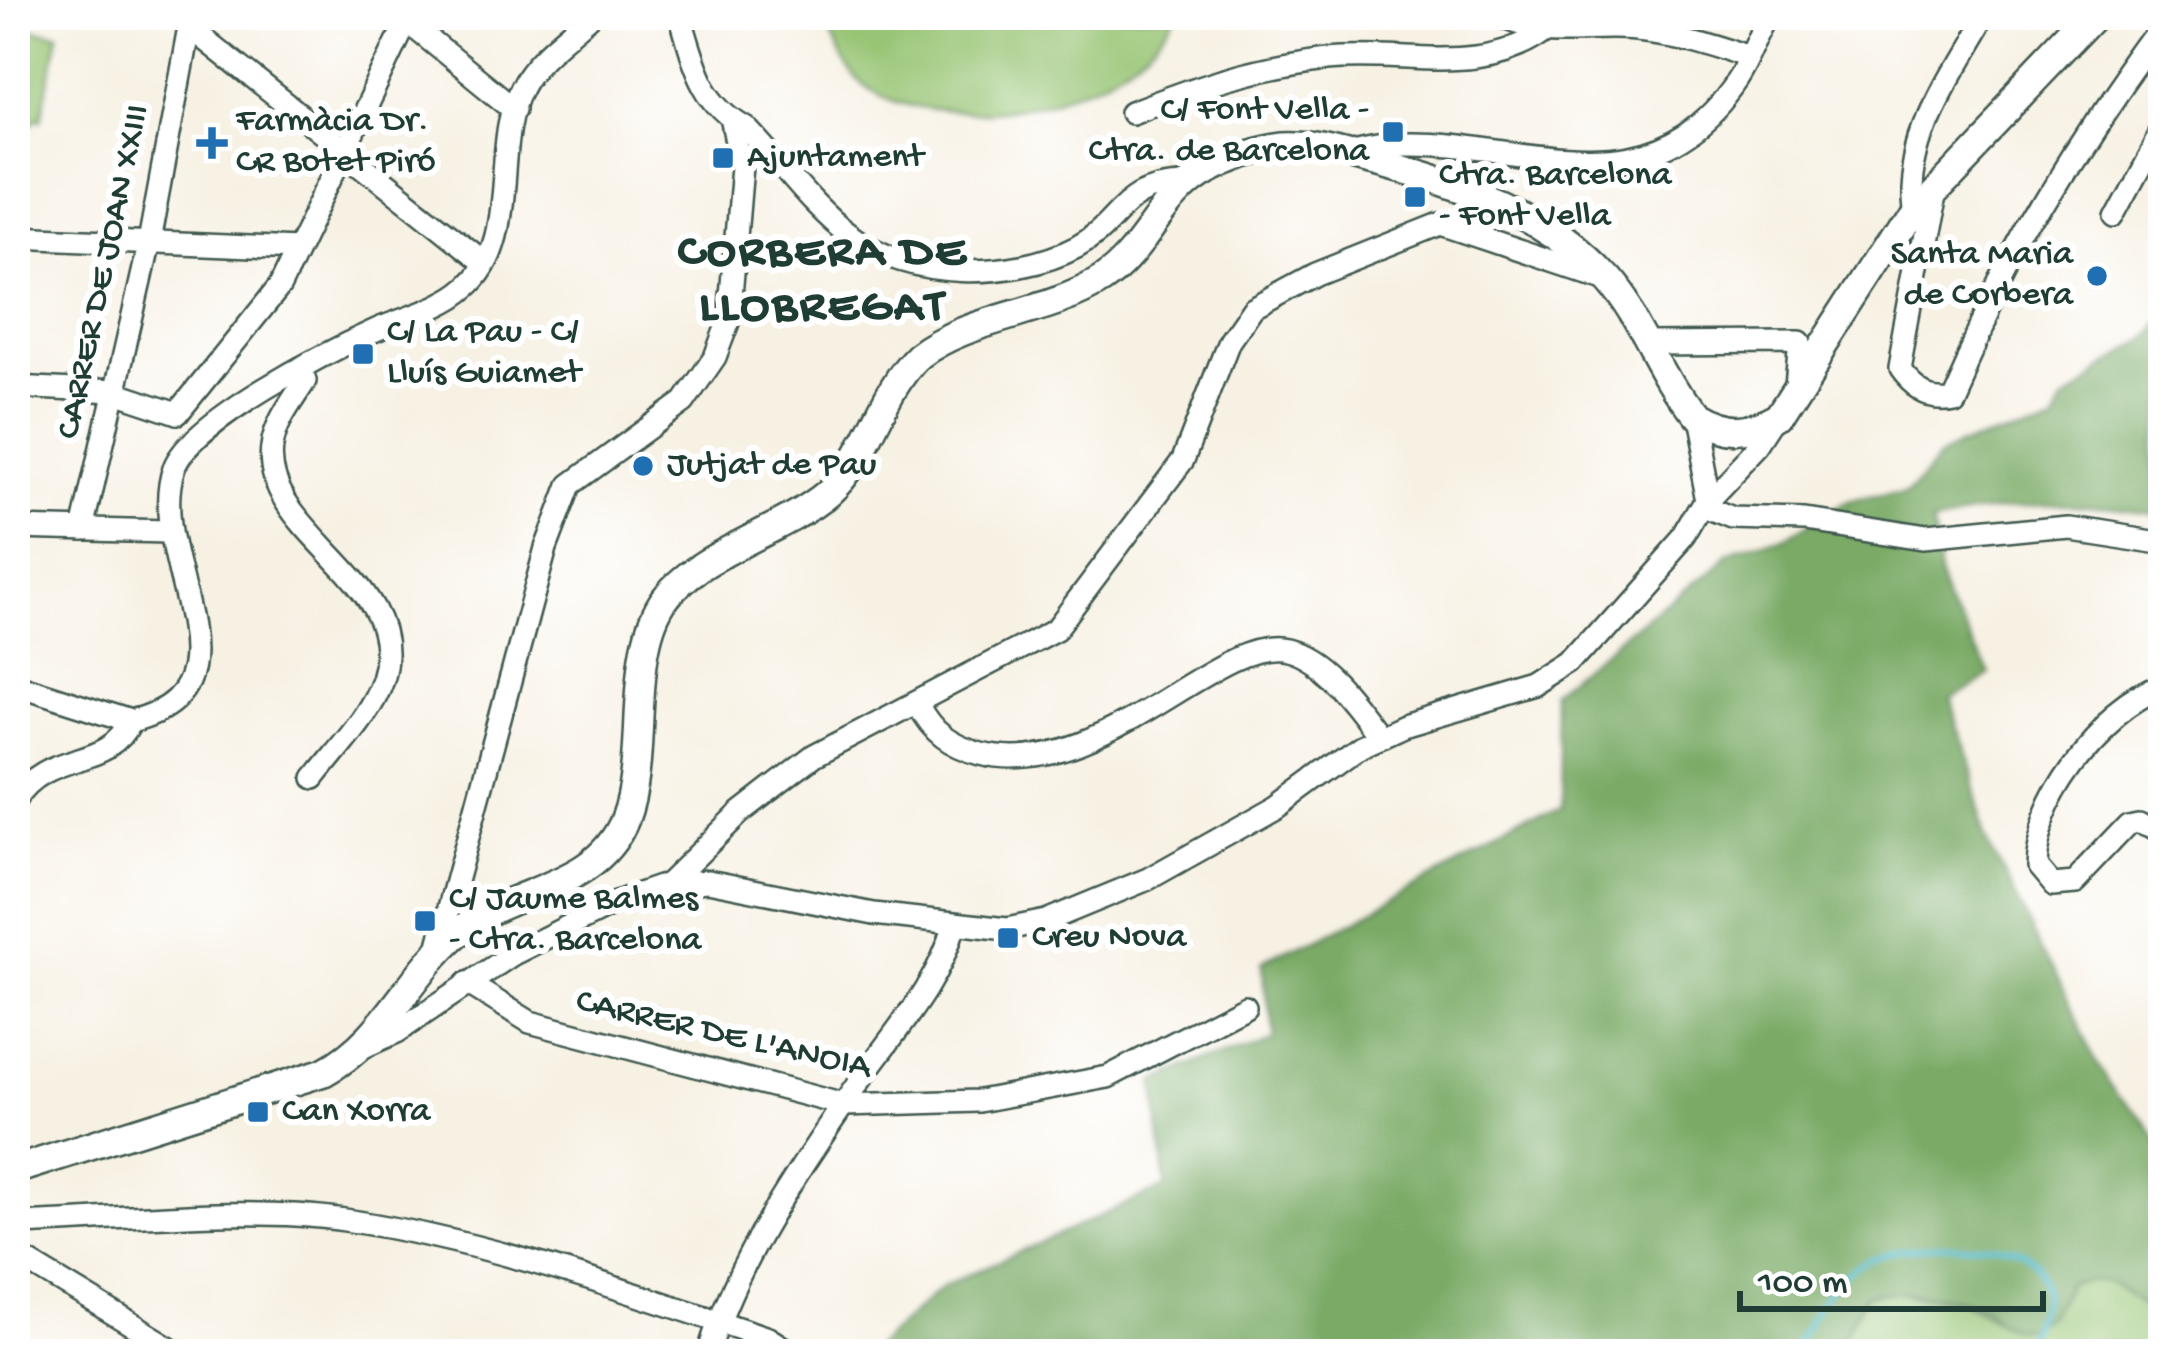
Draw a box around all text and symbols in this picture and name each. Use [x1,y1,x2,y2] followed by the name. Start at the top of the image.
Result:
[1088,90,1370,174] place label: C/ Font Vella - Ctra. de Barcelona
[49,101,161,443] street label: CARRER DE JOAN XXIII
[235,101,436,185] place label: Farmàcia Dr. CR Botet Piró
[1380,119,1406,145] marker: C/ Font Vella - Ctra. de Barcelona
[199,130,225,156] marker: Farmàcia Dr. CR Botet Piró
[747,137,927,180] place label: Ajuntament
[710,145,736,171] marker: Ajuntament
[1439,155,1672,239] place label: Ctra. Barcelona - Font Vella
[1402,184,1428,210] marker: Ctra. Barcelona - Font Vella
[678,226,968,338] district label: CORBERA DE LLOBREGAT
[1891,234,2074,318] place label: Santa Maria de Corbera
[2084,263,2110,289] marker: Santa Maria de Corbera
[387,312,584,396] place label: C/ La Pau - C/ Lluís Guiamet
[350,341,376,367] marker: C/ La Pau - C/ Lluís Guiamet
[667,445,876,488] place label: Jutjat de Pau
[630,453,656,479] marker: Jutjat de Pau
[449,879,702,963] place label: C/ Jaume Balmes - Ctra. Barcelona
[412,908,438,934] marker: C/ Jaume Balmes - Ctra. Barcelona
[1032,917,1187,960] place label: Creu Nova
[995,925,1021,951] marker: Creu Nova
[571,981,876,1091] street label: CARRER DE L'ANOIA
[282,1091,431,1134] place label: Can Xorra
[245,1099,271,1125] marker: Can Xorra
[1740,1237,2043,1311] scale bar
[1757,1263,1848,1306] text: 100 m

